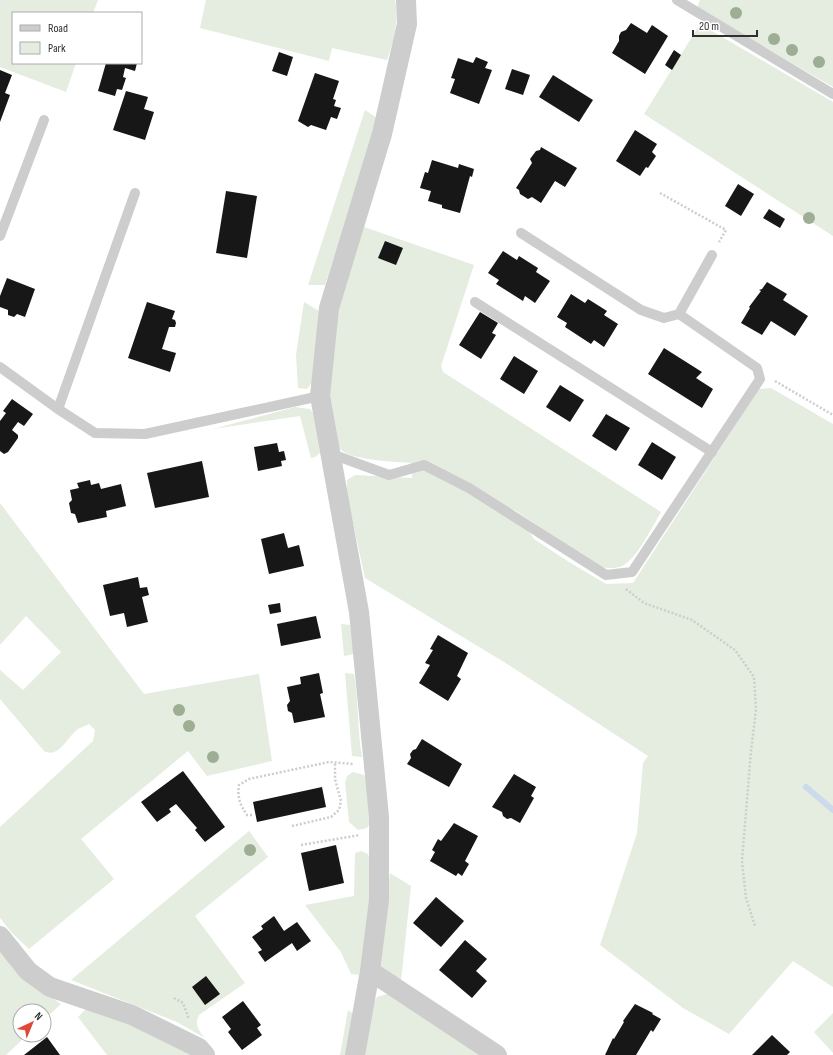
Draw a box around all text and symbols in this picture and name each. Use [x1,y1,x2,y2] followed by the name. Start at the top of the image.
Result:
[12,12,142,64] legend
[693,12,757,38] scale bar
[699,19,719,34] text: 20 m
[48,21,68,36] text: Road
[48,41,66,56] text: Park
[12,1003,52,1043] north arrow
[32,1009,45,1023] text: N

